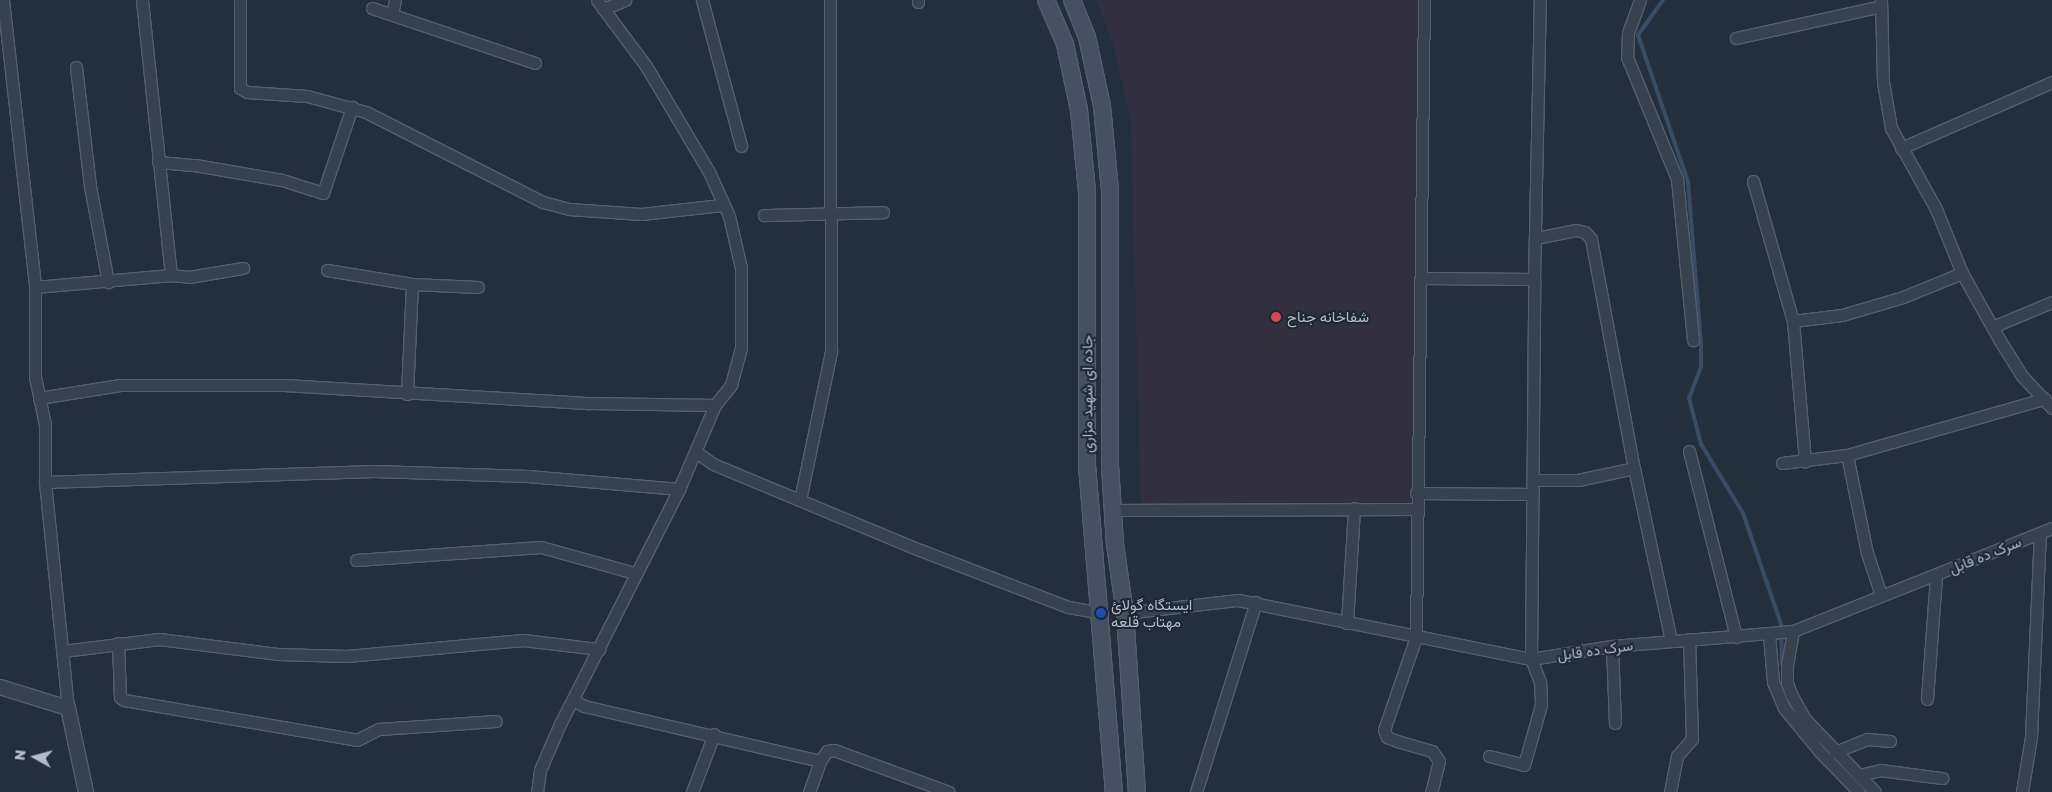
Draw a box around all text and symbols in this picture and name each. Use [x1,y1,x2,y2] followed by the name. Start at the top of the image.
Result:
[1287,308,1369,326] place label: شفاخانه جناح
[1269,310,1283,324] marker: شفاخانه جناح
[1078,335,1096,453] street label: جاده ای شهید مزاری
[1946,532,2024,578] street label: سرک ده قابل
[1111,595,1192,630] place label: ایستگاه گولائ مهتاب قلعه
[1095,607,1107,619] marker: ایستگاه گولائ مهتاب قلعه
[1556,636,1634,664] street label: سرک ده قابل
[10,732,60,782] north arrow
[11,749,29,761] text: N

